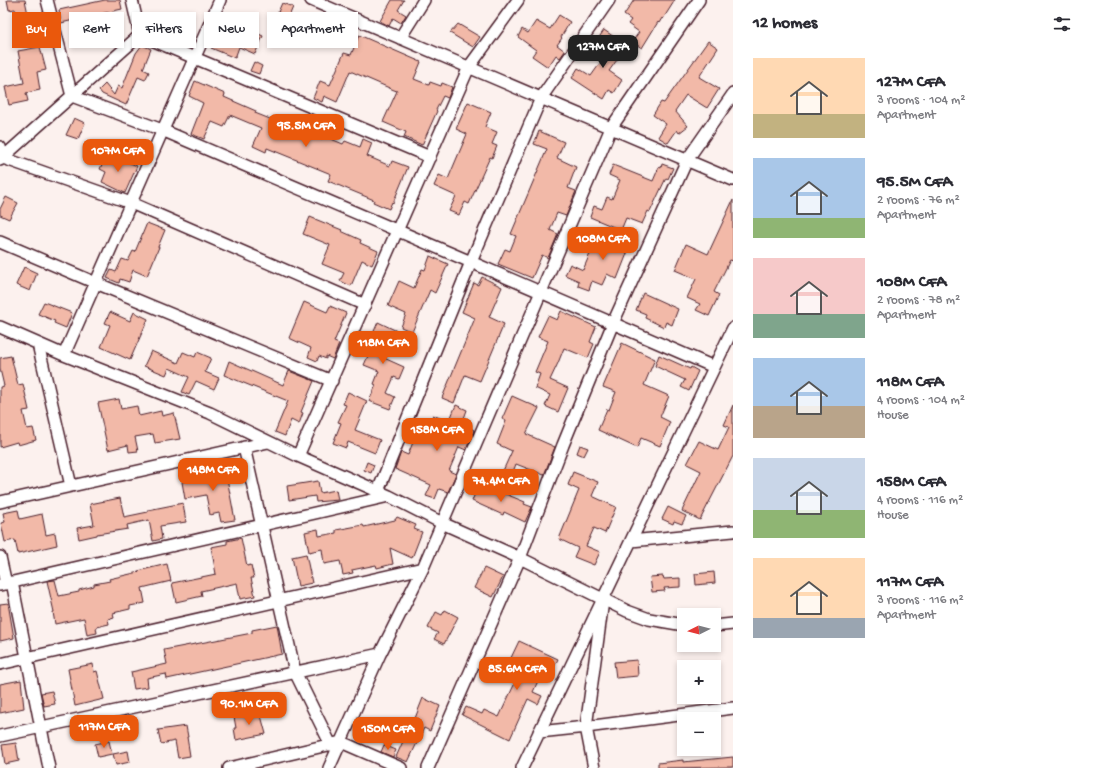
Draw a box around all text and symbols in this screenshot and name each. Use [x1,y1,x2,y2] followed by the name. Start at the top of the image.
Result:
[12,12,61,48] chip: Buy
[69,12,124,48] chip: Rent
[132,12,196,48] chip: Filters
[204,12,259,48] chip: New
[267,12,358,48] chip: Apartment
[1051,13,1073,35] icon: filters
[753,14,817,34] text: 12 homes
[562,35,644,69] pin: 127M CFA
[577,40,629,55] text: 127M CFA
[877,73,945,93] text: 127M CFA
[785,74,833,122] icon: home
[877,93,965,108] text: 3 rooms · 104 m²
[877,108,936,123] text: Apartment
[260,114,352,148] pin: 95.5M CFA
[277,119,335,134] text: 95.5M CFA
[77,139,159,173] pin: 107M CFA
[92,144,144,159] text: 107M CFA
[877,173,953,193] text: 95.5M CFA
[785,174,833,222] icon: home
[877,193,960,208] text: 2 rooms · 76 m²
[877,208,936,223] text: Apartment
[562,227,644,261] pin: 108M CFA
[576,232,630,247] text: 108M CFA
[877,273,947,293] text: 108M CFA
[785,274,833,322] icon: home
[877,293,960,308] text: 2 rooms · 78 m²
[877,308,936,323] text: Apartment
[342,331,424,365] pin: 118M CFA
[357,336,409,351] text: 118M CFA
[877,373,944,393] text: 118M CFA
[785,374,833,422] icon: home
[877,393,965,408] text: 4 rooms · 104 m²
[877,408,909,423] text: House
[396,418,478,452] pin: 158M CFA
[411,423,463,438] text: 158M CFA
[172,458,254,492] pin: 148M CFA
[187,463,239,478] text: 148M CFA
[455,469,547,503] pin: 74.4M CFA
[877,473,946,493] text: 158M CFA
[473,474,529,489] text: 74.4M CFA
[785,474,833,522] icon: home
[877,493,963,508] text: 4 rooms · 116 m²
[877,508,909,523] text: House
[877,573,943,593] text: 117M CFA
[785,574,833,622] icon: home
[877,593,964,608] text: 3 rooms · 116 m²
[677,608,721,652] north arrow
[677,608,721,756] map controls
[877,608,936,623] text: Apartment
[471,657,563,691] pin: 85.6M CFA
[677,660,721,704] button: +
[488,662,546,677] text: 85.6M CFA
[203,692,295,726] pin: 90.1M CFA
[221,697,277,712] text: 90.1M CFA
[677,712,721,756] button: −
[63,715,145,749] pin: 117M CFA
[347,717,429,751] pin: 150M CFA
[79,720,129,735] text: 117M CFA
[362,722,414,737] text: 150M CFA

